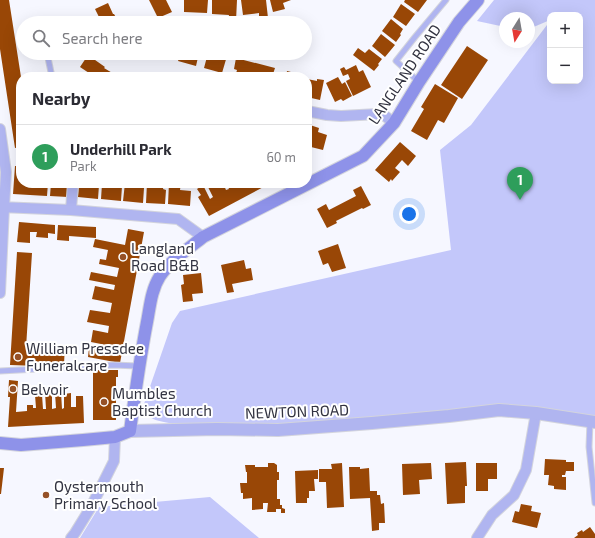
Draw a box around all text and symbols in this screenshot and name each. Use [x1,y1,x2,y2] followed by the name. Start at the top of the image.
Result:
[499,12,535,48] north arrow
[547,12,583,84] map controls
[547,12,583,48] button: +
[16,16,312,60] search box
[364,21,444,127] street label: LANGLAND ROAD
[30,27,52,49] icon: search
[62,29,143,47] text: Search here
[547,48,583,84] button: −
[32,88,90,108] text: Nearby
[70,140,172,158] text: Underhill Park
[42,149,48,165] text: 1
[266,149,296,165] text: 60 m
[70,158,97,174] text: Park
[507,167,533,200] pin: 1
[399,204,419,224] your location
[131,239,199,274] place label: Langland Road B&B
[118,252,128,262] marker: Langland Road B&B
[26,339,144,374] place label: William Pressdee Funeralcare
[13,352,23,362] marker: William Pressdee Funeralcare
[21,380,69,398] place label: Belvoir
[8,384,18,394] marker: Belvoir
[112,384,212,419] place label: Mumbles Baptist Church
[99,397,109,407] marker: Mumbles Baptist Church
[245,400,349,422] street label: NEWTON ROAD
[54,477,157,512] place label: Oystermouth Primary School
[41,490,51,500] marker: Oystermouth Primary School

